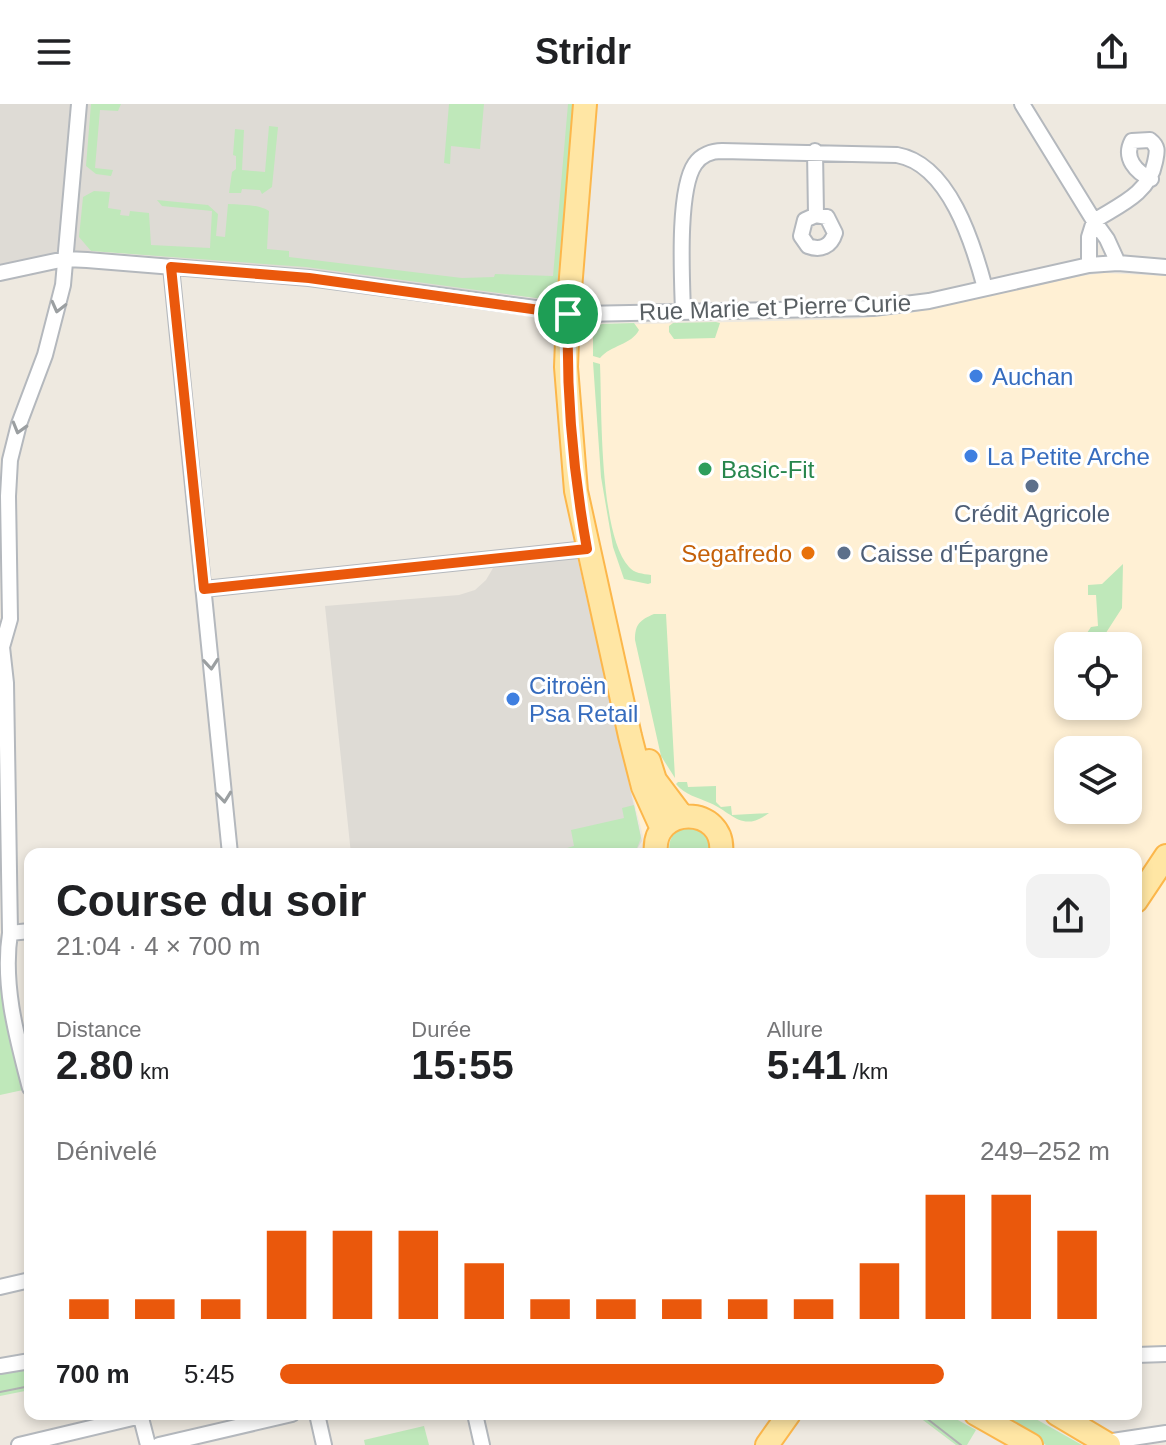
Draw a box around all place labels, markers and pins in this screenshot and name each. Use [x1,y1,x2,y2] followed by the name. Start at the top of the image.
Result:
[534,280,602,348] pin
[992,363,1073,390] place label: Auchan
[967,367,985,385] marker: Auchan
[987,443,1150,470] place label: La Petite Arche
[962,447,980,465] marker: La Petite Arche
[721,456,815,483] place label: Basic-Fit
[696,460,714,478] marker: Basic-Fit
[1023,477,1041,495] marker: Crédit Agricole
[954,500,1110,527] place label: Crédit Agricole
[681,540,792,567] place label: Segafredo
[860,540,1049,567] place label: Caisse d'Épargne
[799,544,817,562] marker: Segafredo
[835,544,853,562] marker: Caisse d'Épargne
[529,672,638,727] place label: Citroën Psa Retail
[504,690,522,708] marker: Citroën Psa Retail

